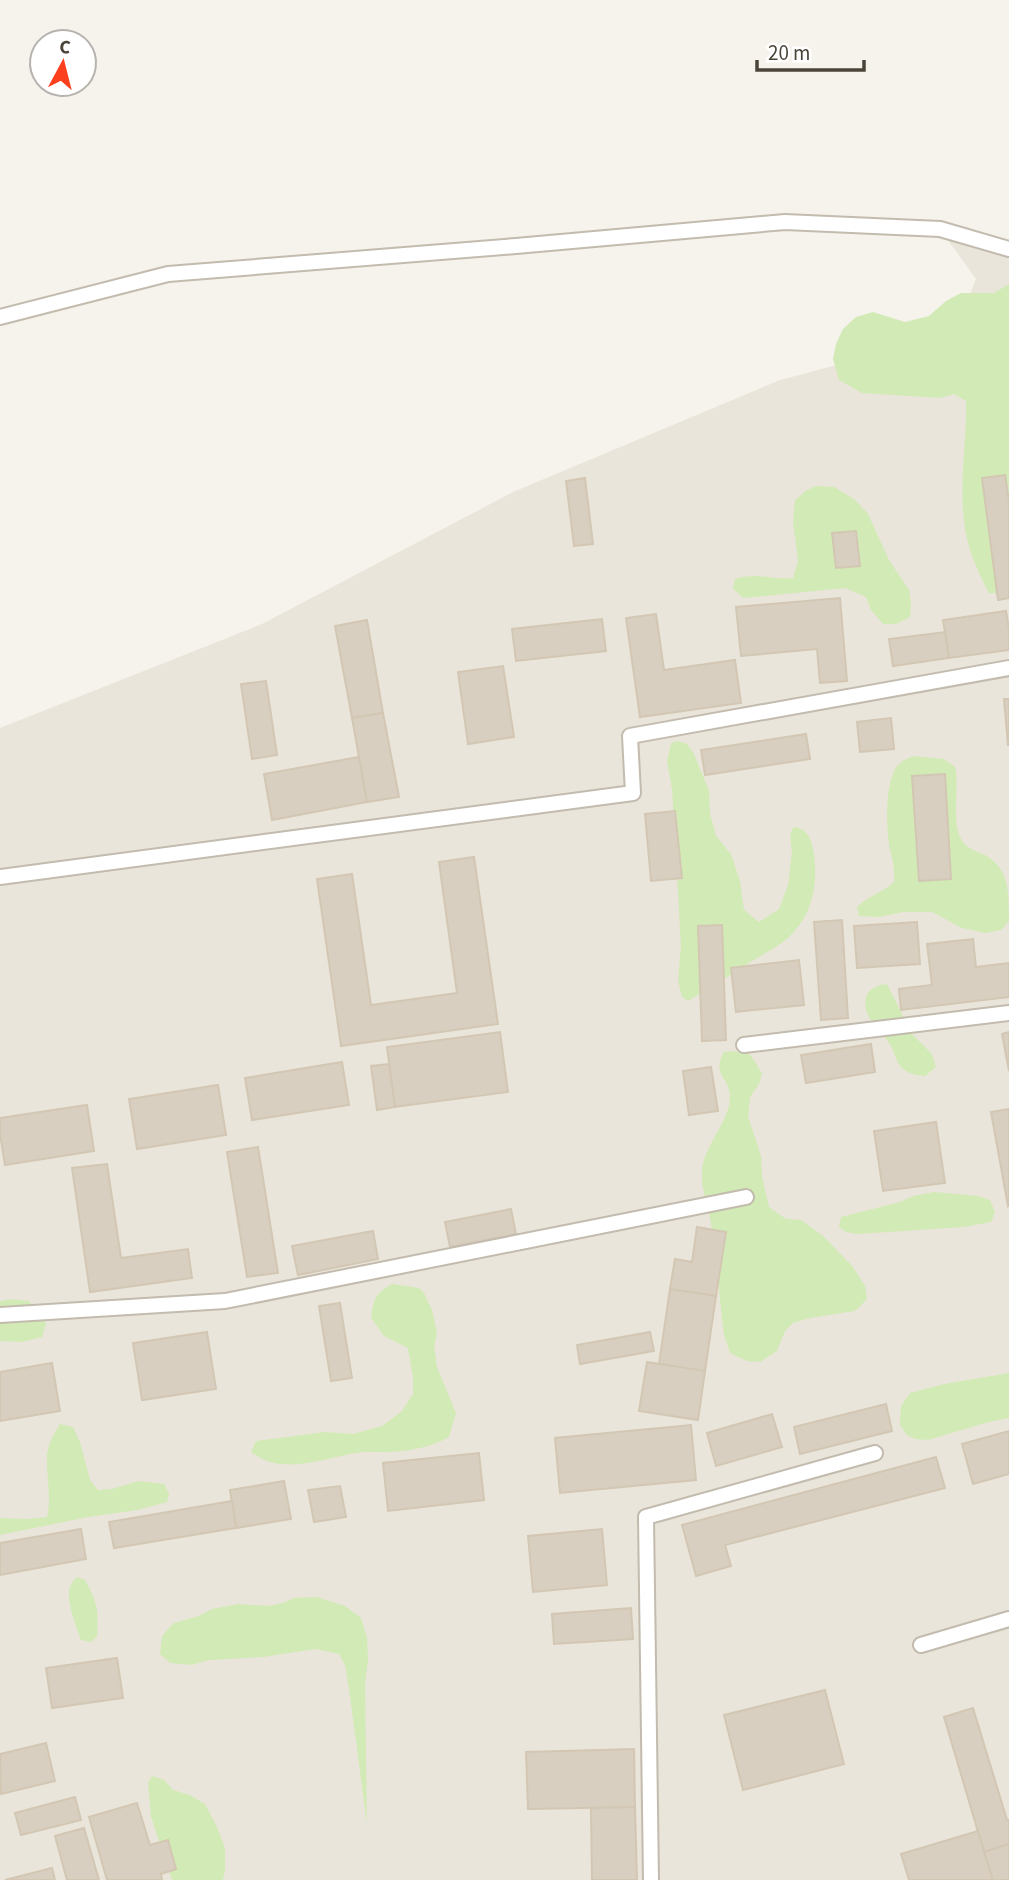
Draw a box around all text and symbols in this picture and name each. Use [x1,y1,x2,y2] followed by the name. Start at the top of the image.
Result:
[28,28,98,98] north arrow
[757,28,864,72] scale bar
[58,34,72,62] text: С
[768,38,810,68] text: 20 m

